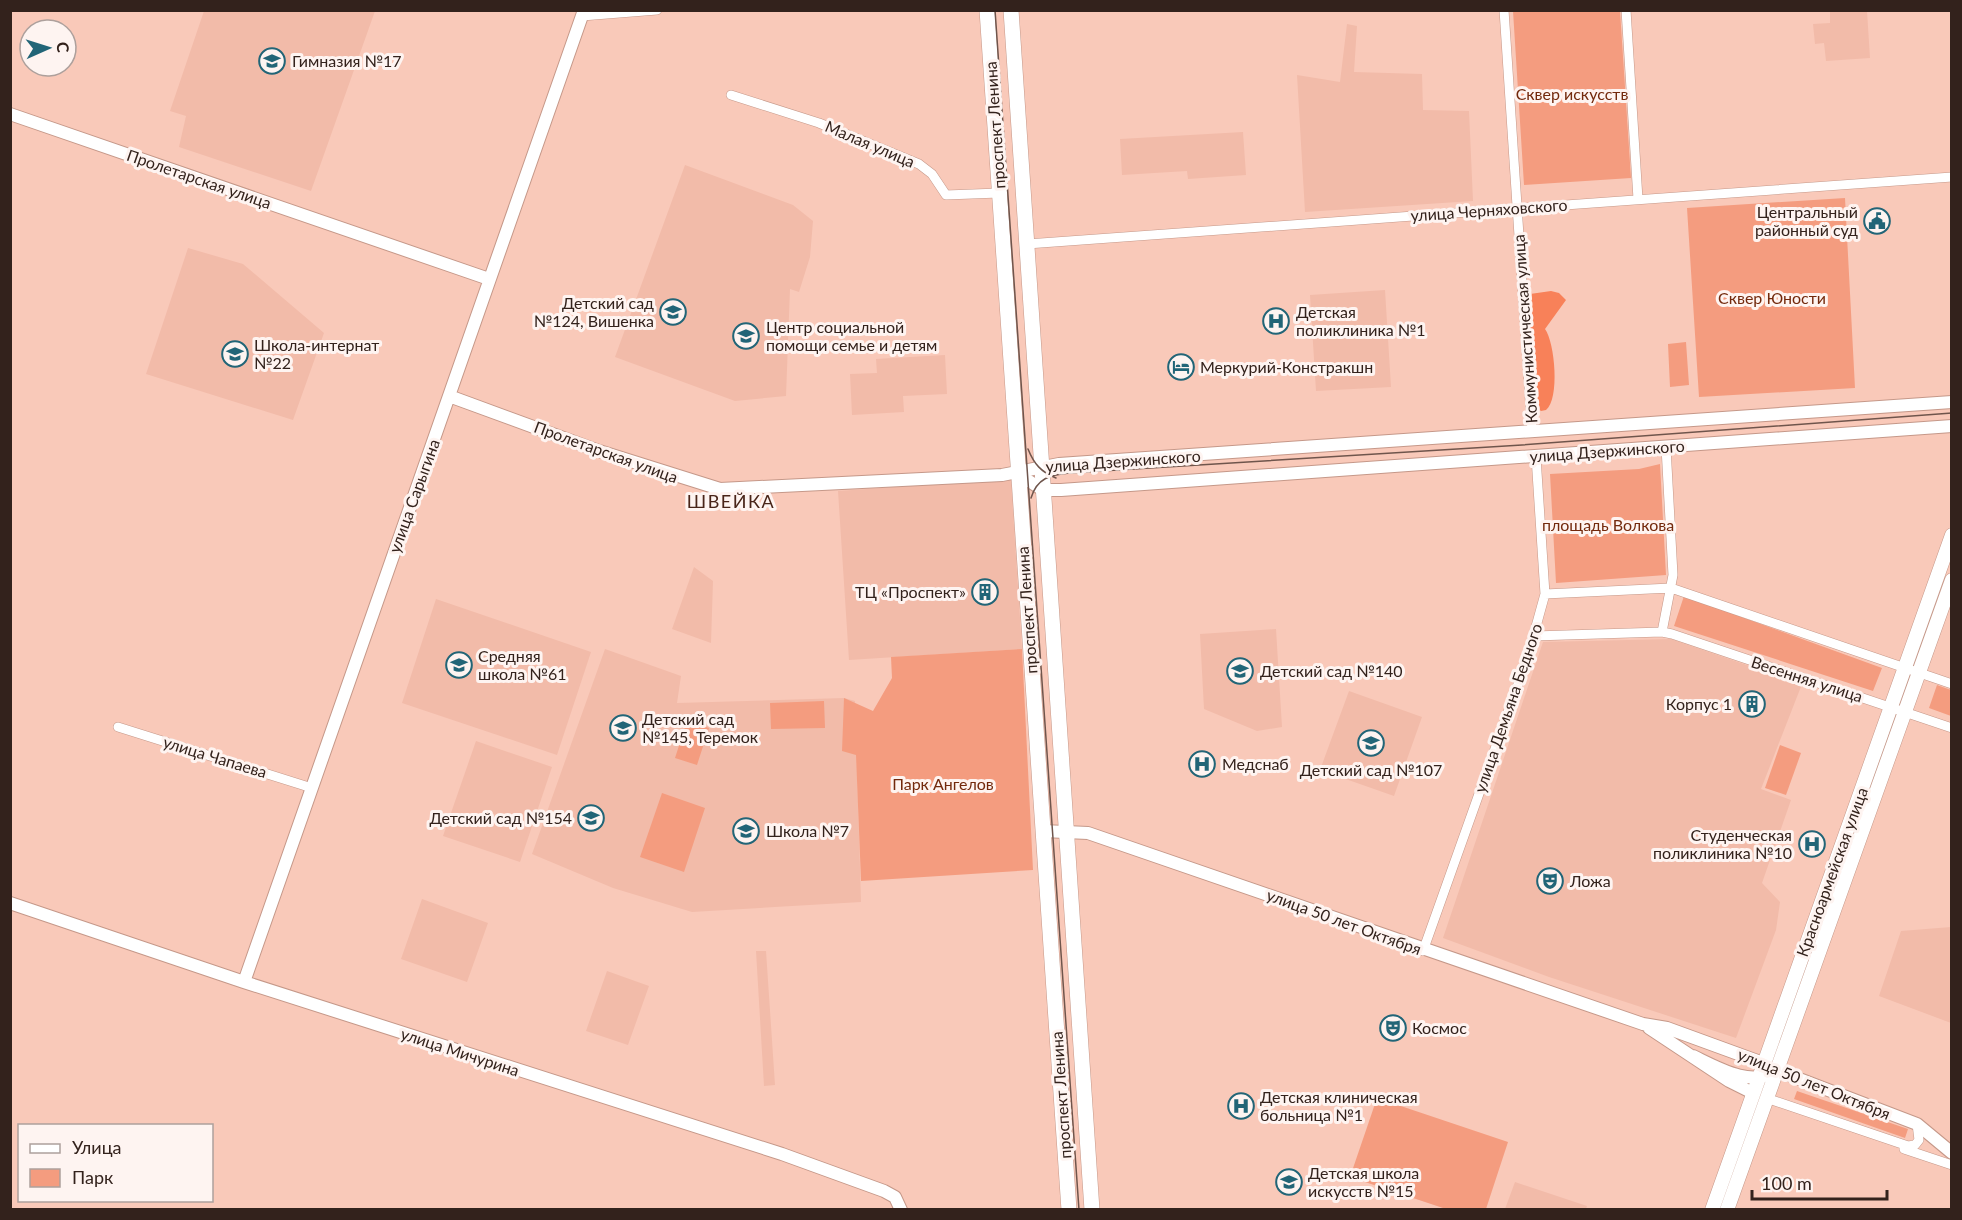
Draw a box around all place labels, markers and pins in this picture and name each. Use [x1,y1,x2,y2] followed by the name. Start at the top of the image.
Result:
[257,46,287,76] school or university icon: Гимназия №17
[292,51,402,70] place label: Гимназия №17
[1755,202,1858,239] place label: Центральный районный суд
[1862,206,1892,236] public building icon: Центральный районный суд
[534,293,654,330] place label: Детский сад №124, Вишенка
[658,297,688,327] school or university icon: Детский сад №124, Вишенка
[1296,302,1426,339] place label: Детская поликлиника №1
[1261,306,1291,336] hospital icon: Детская поликлиника №1
[766,317,937,354] place label: Центр социальной помощи семье и детям
[731,321,761,351] school or university icon: Центр социальной помощи семье и детям
[254,335,379,372] place label: Школа-интернат №22
[220,339,250,369] school or university icon: Школа-интернат №22
[1166,352,1196,382] hotel icon: Меркурий-Констракшн
[1200,357,1373,376] place label: Меркурий-Констракшн
[970,577,1000,607] building icon: ТЦ «Проспект»
[855,582,966,601] place label: ТЦ «Проспект»
[478,646,566,683] place label: Средняя школа №61
[444,650,474,680] school or university icon: Средняя школа №61
[1225,656,1255,686] school or university icon: Детский сад №140
[1260,661,1403,680] place label: Детский сад №140
[1737,689,1767,719] building icon: Корпус 1
[1666,694,1732,713] place label: Корпус 1
[642,709,759,746] place label: Детский сад №145, Теремок
[608,713,638,743] school or university icon: Детский сад №145, Теремок
[1356,728,1386,758] school or university icon: Детский сад №107
[1187,749,1217,779] hospital icon: Медснаб
[1222,754,1289,773] place label: Медснаб
[1300,760,1442,779] place label: Детский сад №107
[576,803,606,833] school or university icon: Детский сад №154
[429,808,572,827] place label: Детский сад №154
[731,816,761,846] school or university icon: Школа №7
[766,821,849,840] place label: Школа №7
[1653,825,1792,862] place label: Студенческая поликлиника №10
[1797,829,1827,859] hospital icon: Студенческая поликлиника №10
[1535,866,1565,896] theatre icon: Ложа
[1569,871,1611,890] place label: Ложа
[1378,1013,1408,1043] theatre icon: Космос
[1412,1018,1467,1037] place label: Космос
[1260,1087,1418,1124] place label: Детская клиническая больница №1
[1226,1091,1256,1121] hospital icon: Детская клиническая больница №1
[1308,1163,1419,1200] place label: Детская школа искусств №15
[1274,1167,1304,1197] school or university icon: Детская школа искусств №15

